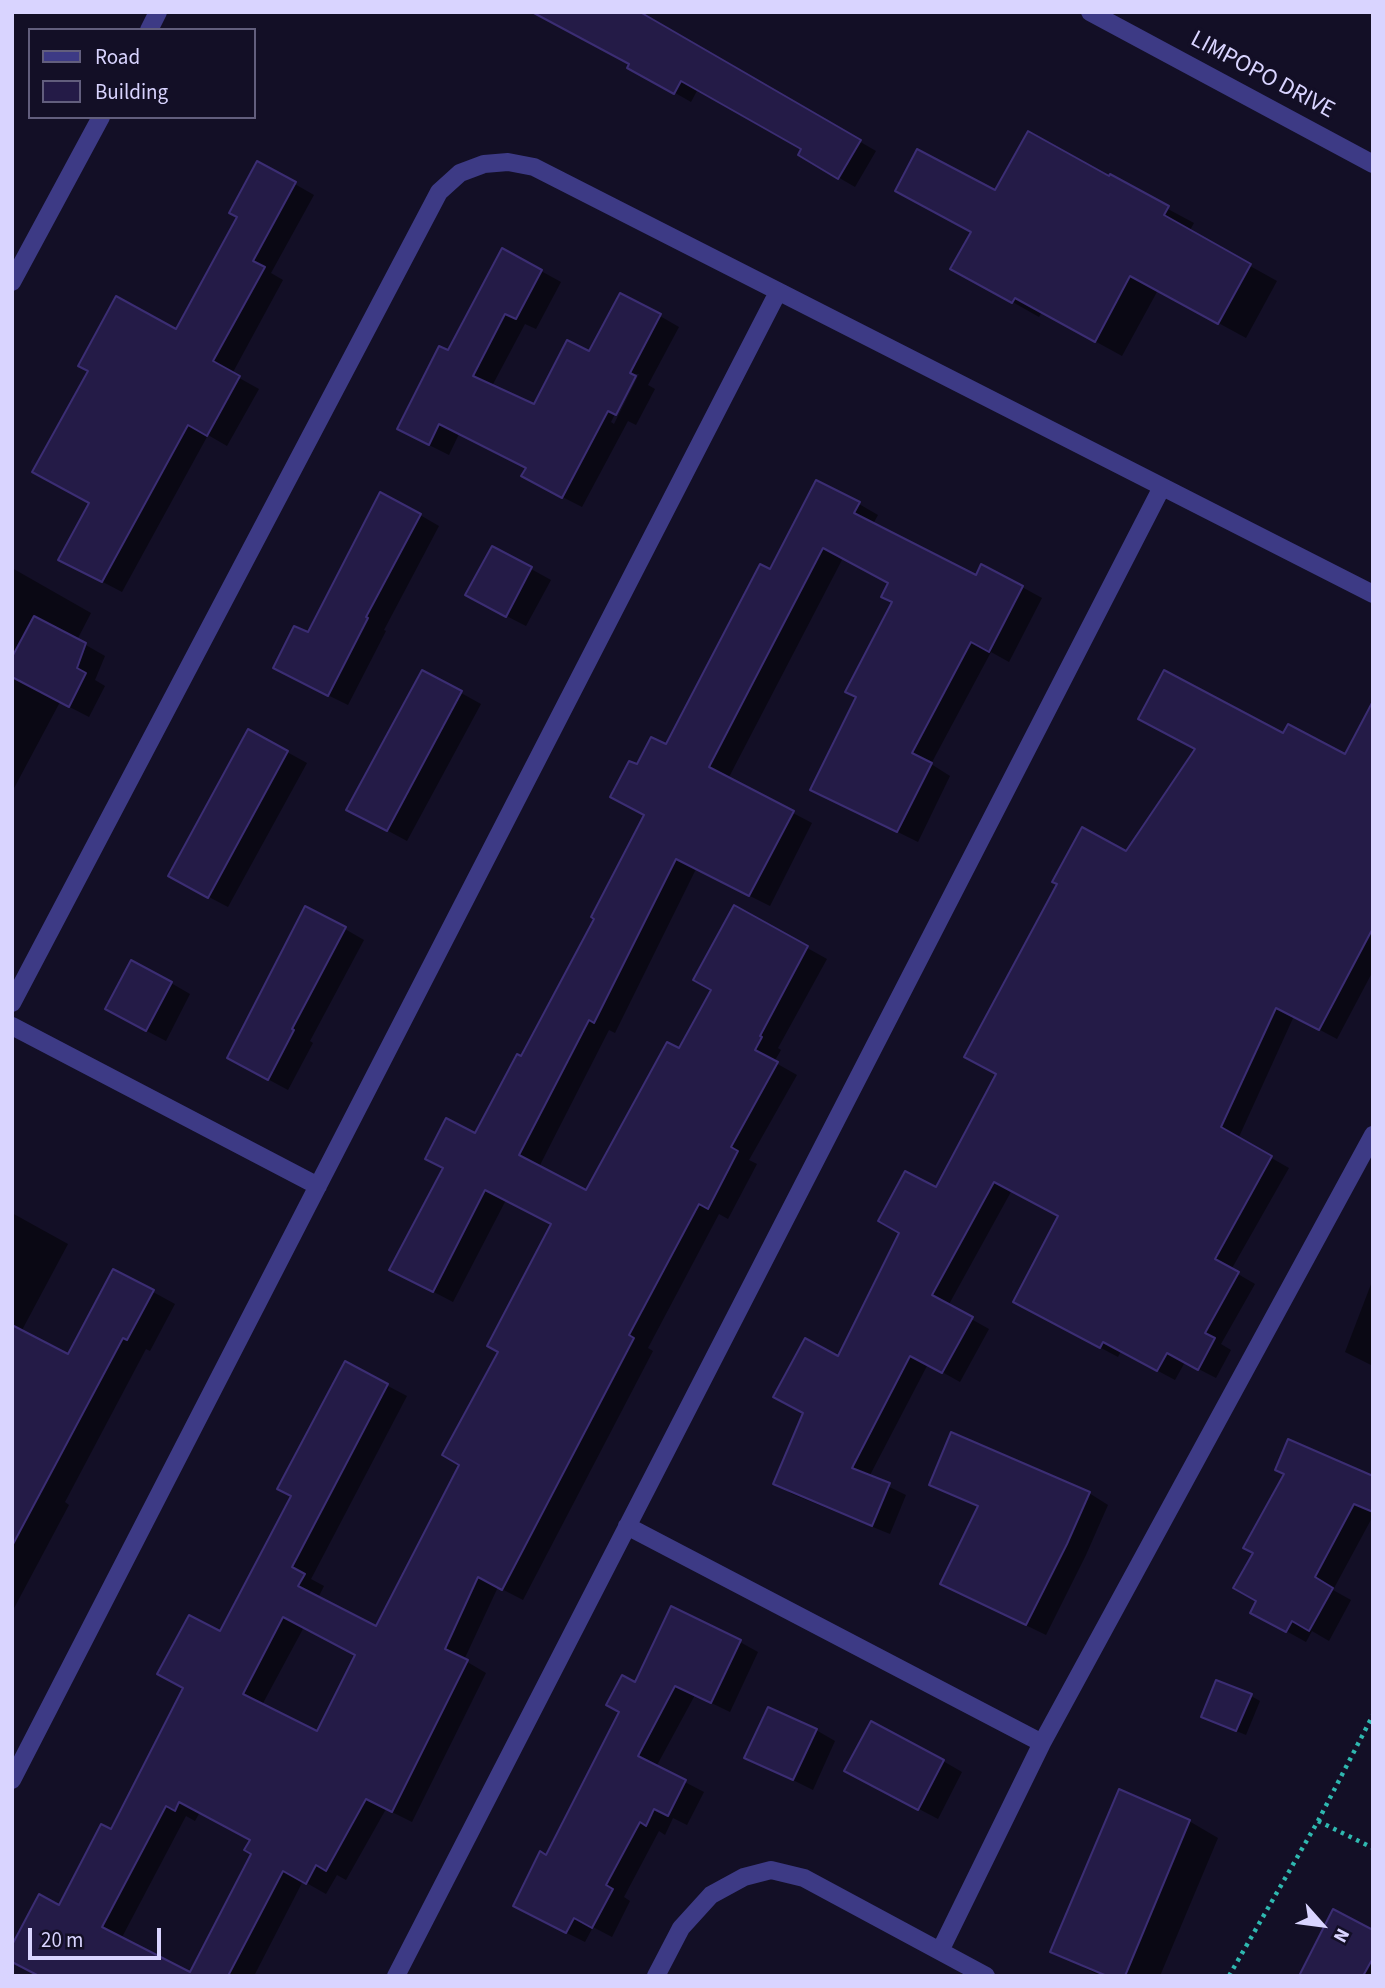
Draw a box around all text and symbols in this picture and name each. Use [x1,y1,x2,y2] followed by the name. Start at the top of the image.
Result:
[1185,26,1339,126] street label: LIMPOPO DRIVE
[28,28,256,119] legend
[95,42,140,72] text: Road
[95,77,168,107] text: Building
[1287,1890,1357,1960] north arrow
[32,1914,164,1958] scale bar
[1326,1923,1356,1947] text: N
[41,1925,83,1955] text: 20 m

